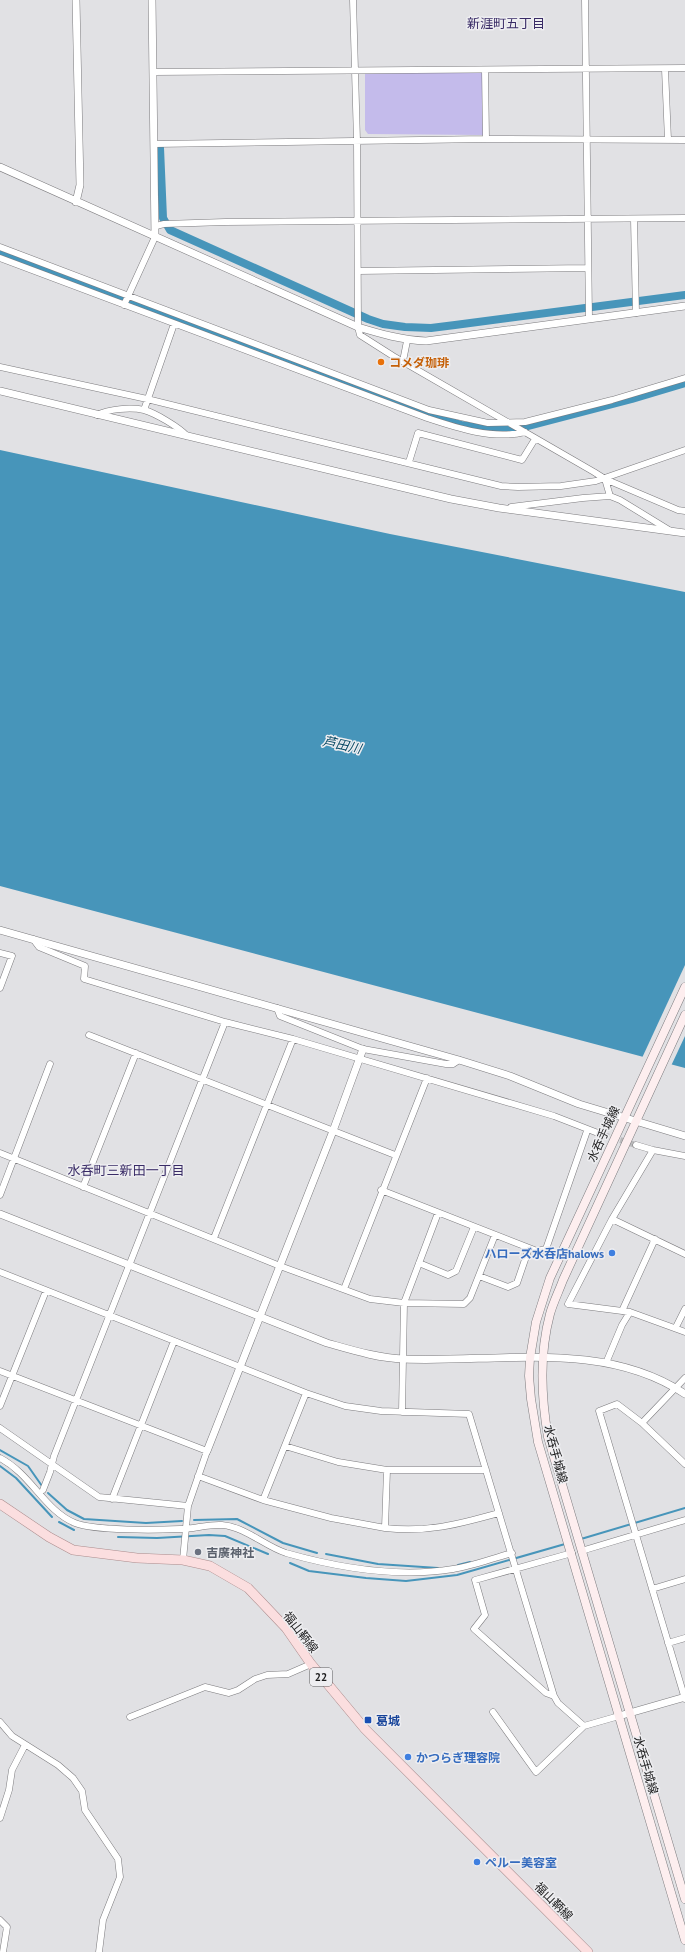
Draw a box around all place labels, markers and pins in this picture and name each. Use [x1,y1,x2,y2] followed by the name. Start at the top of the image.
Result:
[389,355,449,370] place label: コメダ珈琲
[376,357,386,367] marker: コメダ珈琲
[485,1246,604,1261] place label: ハローズ水呑店halows
[607,1248,617,1258] marker: ハローズ水呑店halows
[206,1545,254,1560] place label: 吉廣神社
[193,1547,203,1557] marker: 吉廣神社
[376,1713,400,1728] place label: 葛城
[363,1715,373,1725] marker: 葛城
[416,1750,500,1765] place label: かつらぎ理容院
[403,1752,413,1762] marker: かつらぎ理容院
[485,1855,557,1870] place label: ペルー美容室
[472,1857,482,1867] marker: ペルー美容室

